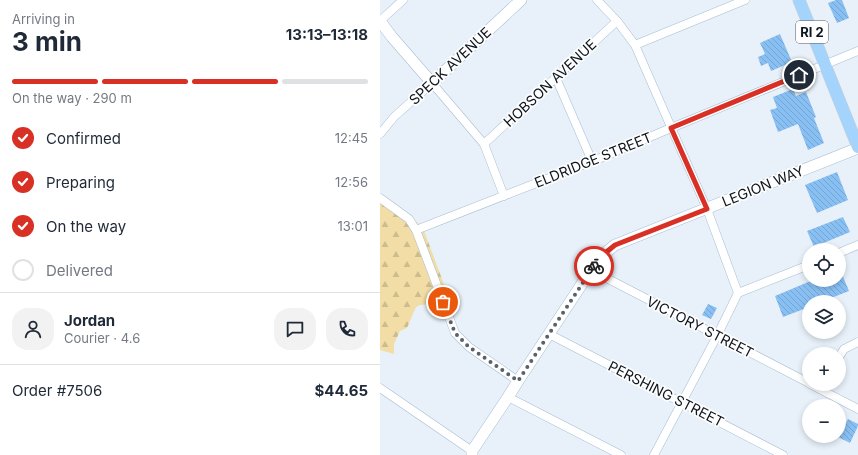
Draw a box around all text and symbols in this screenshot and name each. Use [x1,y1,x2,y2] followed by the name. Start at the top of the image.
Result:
[12,11,75,27] text: Arriving in
[796,21,828,43] road number: RI 2
[405,23,494,108] street label: SPECK AVENUE
[286,25,368,44] text: 13:13–13:18
[12,26,82,57] text: 3 min
[500,35,600,130] street label: HOBSON AVENUE
[782,58,816,92] pin
[788,64,810,86] icon: home
[12,90,132,106] text: On the way · 290 m
[12,127,34,149] icon: check
[532,128,654,191] street label: ELDRIDGE STREET
[46,129,121,148] text: Confirmed
[335,130,368,146] text: 12:45
[719,161,807,210] street label: LEGION WAY
[12,171,34,193] icon: check
[46,173,115,192] text: Preparing
[335,174,368,190] text: 12:56
[12,215,34,237] icon: check
[46,217,126,236] text: On the way
[337,218,368,234] text: 13:01
[802,243,846,443] map controls
[802,243,846,287] button: locate
[574,246,614,286] courier
[583,255,605,277] icon: bike
[46,261,113,280] text: Delivered
[426,285,460,319] pin
[432,291,454,313] icon: bag
[644,292,757,361] street label: VICTORY STREET
[802,295,846,339] button: layers
[12,308,54,350] button: person
[274,308,316,350] button: chat
[326,308,368,350] button: phone
[64,311,115,330] text: Jordan
[64,330,140,346] text: Courier · 4.6
[802,347,846,391] button: +
[606,357,727,430] street label: PERSHING STREET
[12,381,102,400] text: Order #7506
[314,381,368,400] text: $44.65
[802,399,846,443] button: −

